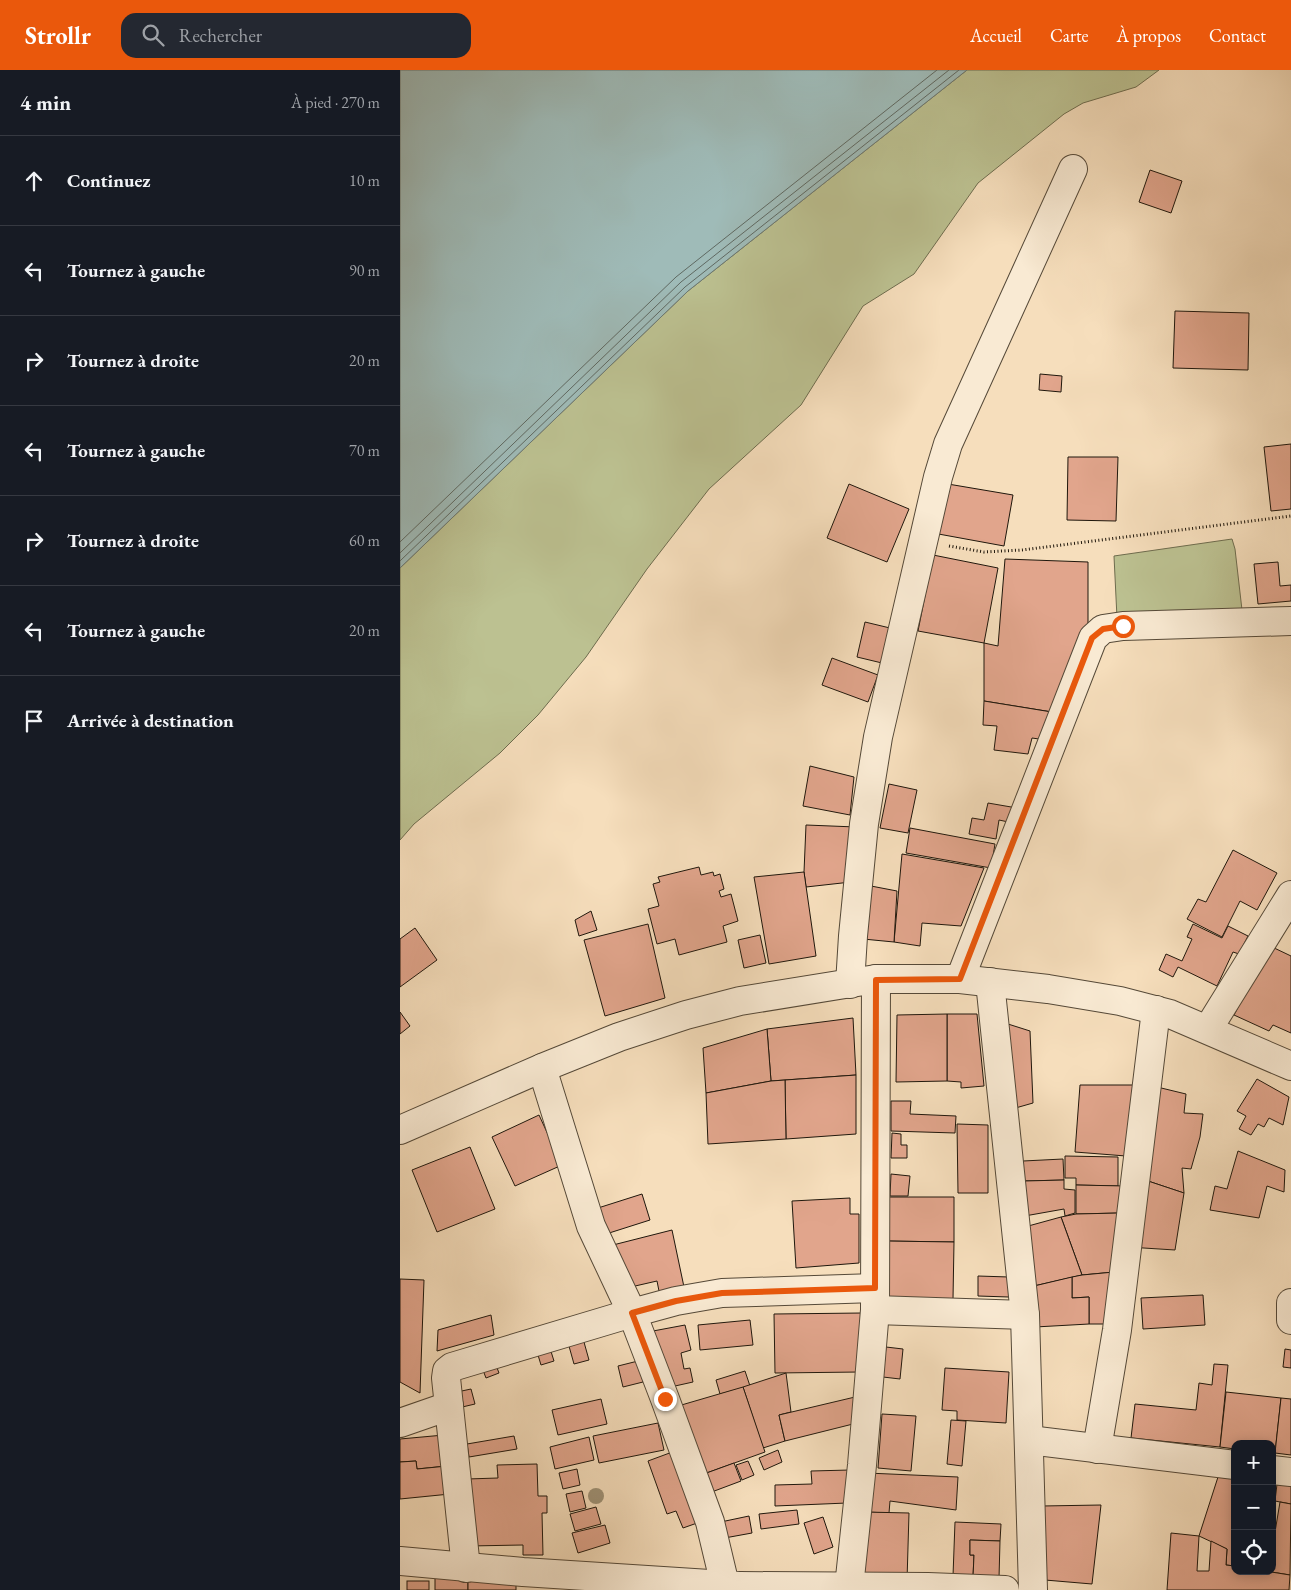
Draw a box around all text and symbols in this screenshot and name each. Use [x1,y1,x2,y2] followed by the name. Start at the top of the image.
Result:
[121,13,471,58] search box
[25,20,91,51] text: Strollr
[139,21,167,49] icon: search
[179,23,262,48] text: Rechercher
[970,24,1022,47] text: Accueil
[1050,24,1089,47] text: Carte
[1117,24,1181,47] text: À propos
[1209,24,1266,47] text: Contact
[20,89,71,116] text: 4 min
[291,92,380,113] text: À pied · 270 m
[20,167,48,195] icon: ahead
[67,168,151,193] text: Continuez
[349,170,380,191] text: 10 m
[20,257,48,285] icon: left
[67,258,205,283] text: Tournez à gauche
[349,260,380,281] text: 90 m
[20,347,48,375] icon: right
[67,348,199,373] text: Tournez à droite
[349,350,380,371] text: 20 m
[20,437,48,465] icon: left
[67,438,205,463] text: Tournez à gauche
[349,440,380,461] text: 70 m
[20,527,48,555] icon: right
[67,528,199,553] text: Tournez à droite
[349,530,380,551] text: 60 m
[1112,615,1135,638] route start
[20,617,48,645] icon: left
[67,618,205,643] text: Tournez à gauche
[349,620,380,641] text: 20 m
[20,707,48,735] icon: arrive
[67,708,234,733] text: Arrivée à destination
[654,1388,677,1411] route end
[1231,1440,1276,1575] map controls
[1231,1440,1276,1485] button: +
[1231,1485,1276,1530] button: −
[1231,1530,1276,1575] button: locate

